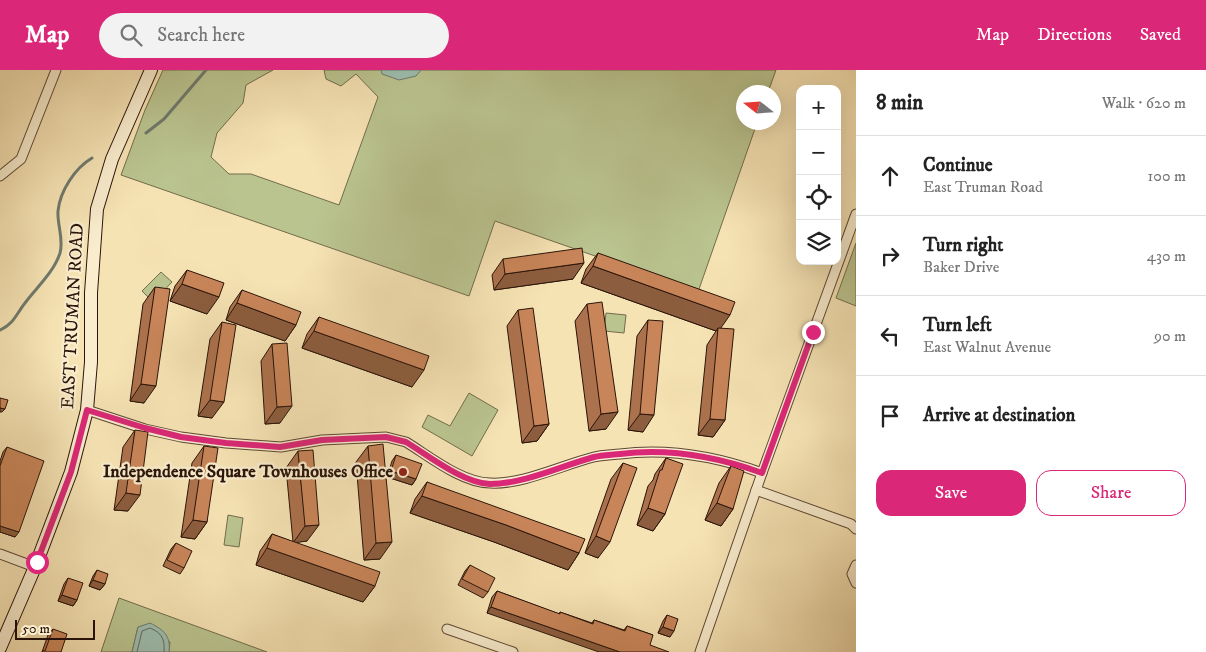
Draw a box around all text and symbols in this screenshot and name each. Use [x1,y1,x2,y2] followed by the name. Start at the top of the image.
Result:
[99,13,449,58] search box
[25,20,69,50] text: Map
[117,21,145,49] icon: search
[157,24,245,47] text: Search here
[976,24,1009,46] text: Map
[1037,24,1112,46] text: Directions
[1140,24,1181,46] text: Saved
[736,85,781,130] north arrow
[796,85,841,265] map controls
[796,85,841,130] button: +
[876,90,923,116] text: 8 min
[1102,93,1186,113] text: Walk · 620 m
[796,130,841,175] button: −
[923,154,993,177] text: Continue
[876,162,904,190] icon: ahead
[1148,166,1186,186] text: 100 m
[796,175,841,220] button: locate
[923,177,1043,197] text: East Truman Road
[796,220,841,265] button: layers
[57,222,89,410] street label: EAST TRUMAN ROAD
[923,234,1003,257] text: Turn right
[876,242,904,270] icon: right
[1147,246,1186,266] text: 430 m
[923,257,999,277] text: Baker Drive
[923,314,992,337] text: Turn left
[802,321,825,344] route end
[876,322,904,350] icon: left
[1154,326,1186,346] text: 90 m
[923,337,1051,357] text: East Walnut Avenue
[876,402,904,430] icon: arrive
[923,404,1075,427] text: Arrive at destination
[103,461,394,483] place label: Independence Square Townhouses Office
[397,466,409,478] marker: Independence Square Townhouses Office
[876,470,1026,516] button: Save
[1036,470,1186,516] button: Share
[26,551,49,574] route start
[15,617,95,640] scale bar
[22,620,50,638] text: 50 m

